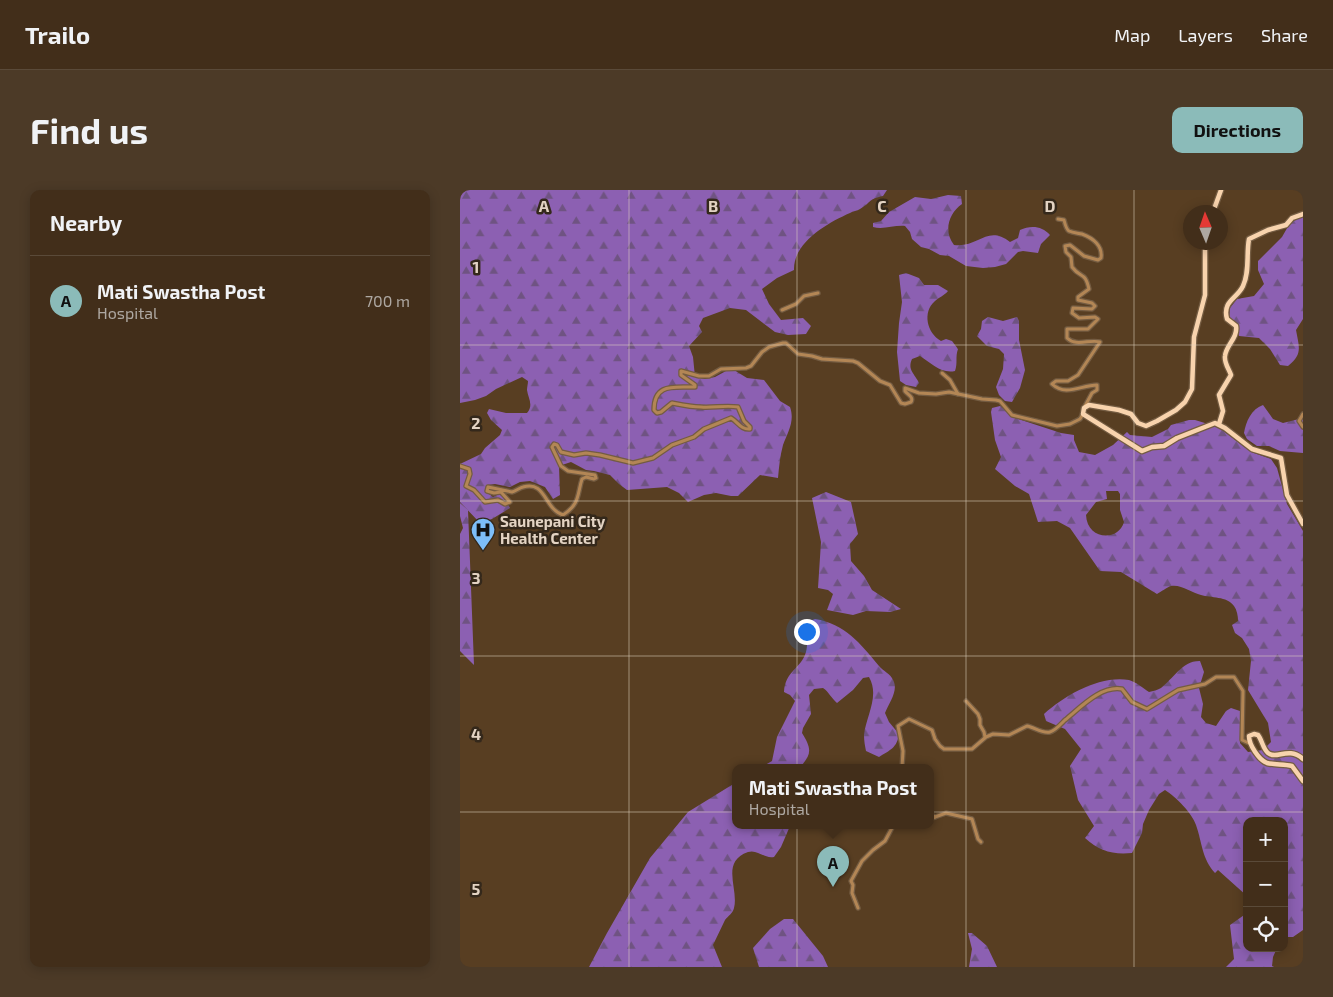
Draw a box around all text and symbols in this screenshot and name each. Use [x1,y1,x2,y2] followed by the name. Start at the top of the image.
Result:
[25,20,90,49] text: Trailo
[1114,24,1150,46] text: Map
[1178,24,1233,46] text: Layers
[1261,24,1308,46] text: Share
[1172,107,1303,153] button: Directions
[30,109,148,151] text: Find us
[539,196,550,215] text: A
[708,196,718,215] text: B
[877,196,887,215] text: C
[1045,196,1056,215] text: D
[1183,205,1228,250] north arrow
[50,210,122,235] text: Nearby
[473,257,479,276] text: 1
[97,280,265,303] text: Mati Swastha Post
[61,291,71,310] text: A
[365,291,410,310] text: 700 m
[97,303,158,322] text: Hospital
[471,413,481,432] text: 2
[500,512,606,547] place label: Saunepani City Health Center
[470,517,496,551] hospital icon: Saunepani City Health Center
[471,568,481,587] text: 3
[794,619,820,645] your location
[471,724,481,743] text: 4
[732,764,934,829] popup
[749,776,917,799] text: Mati Swastha Post
[749,799,810,818] text: Hospital
[1243,817,1288,952] map controls
[1243,817,1288,862] button: +
[817,846,849,887] pin: A
[1243,862,1288,907] button: −
[472,879,481,898] text: 5
[1243,907,1288,952] button: locate

